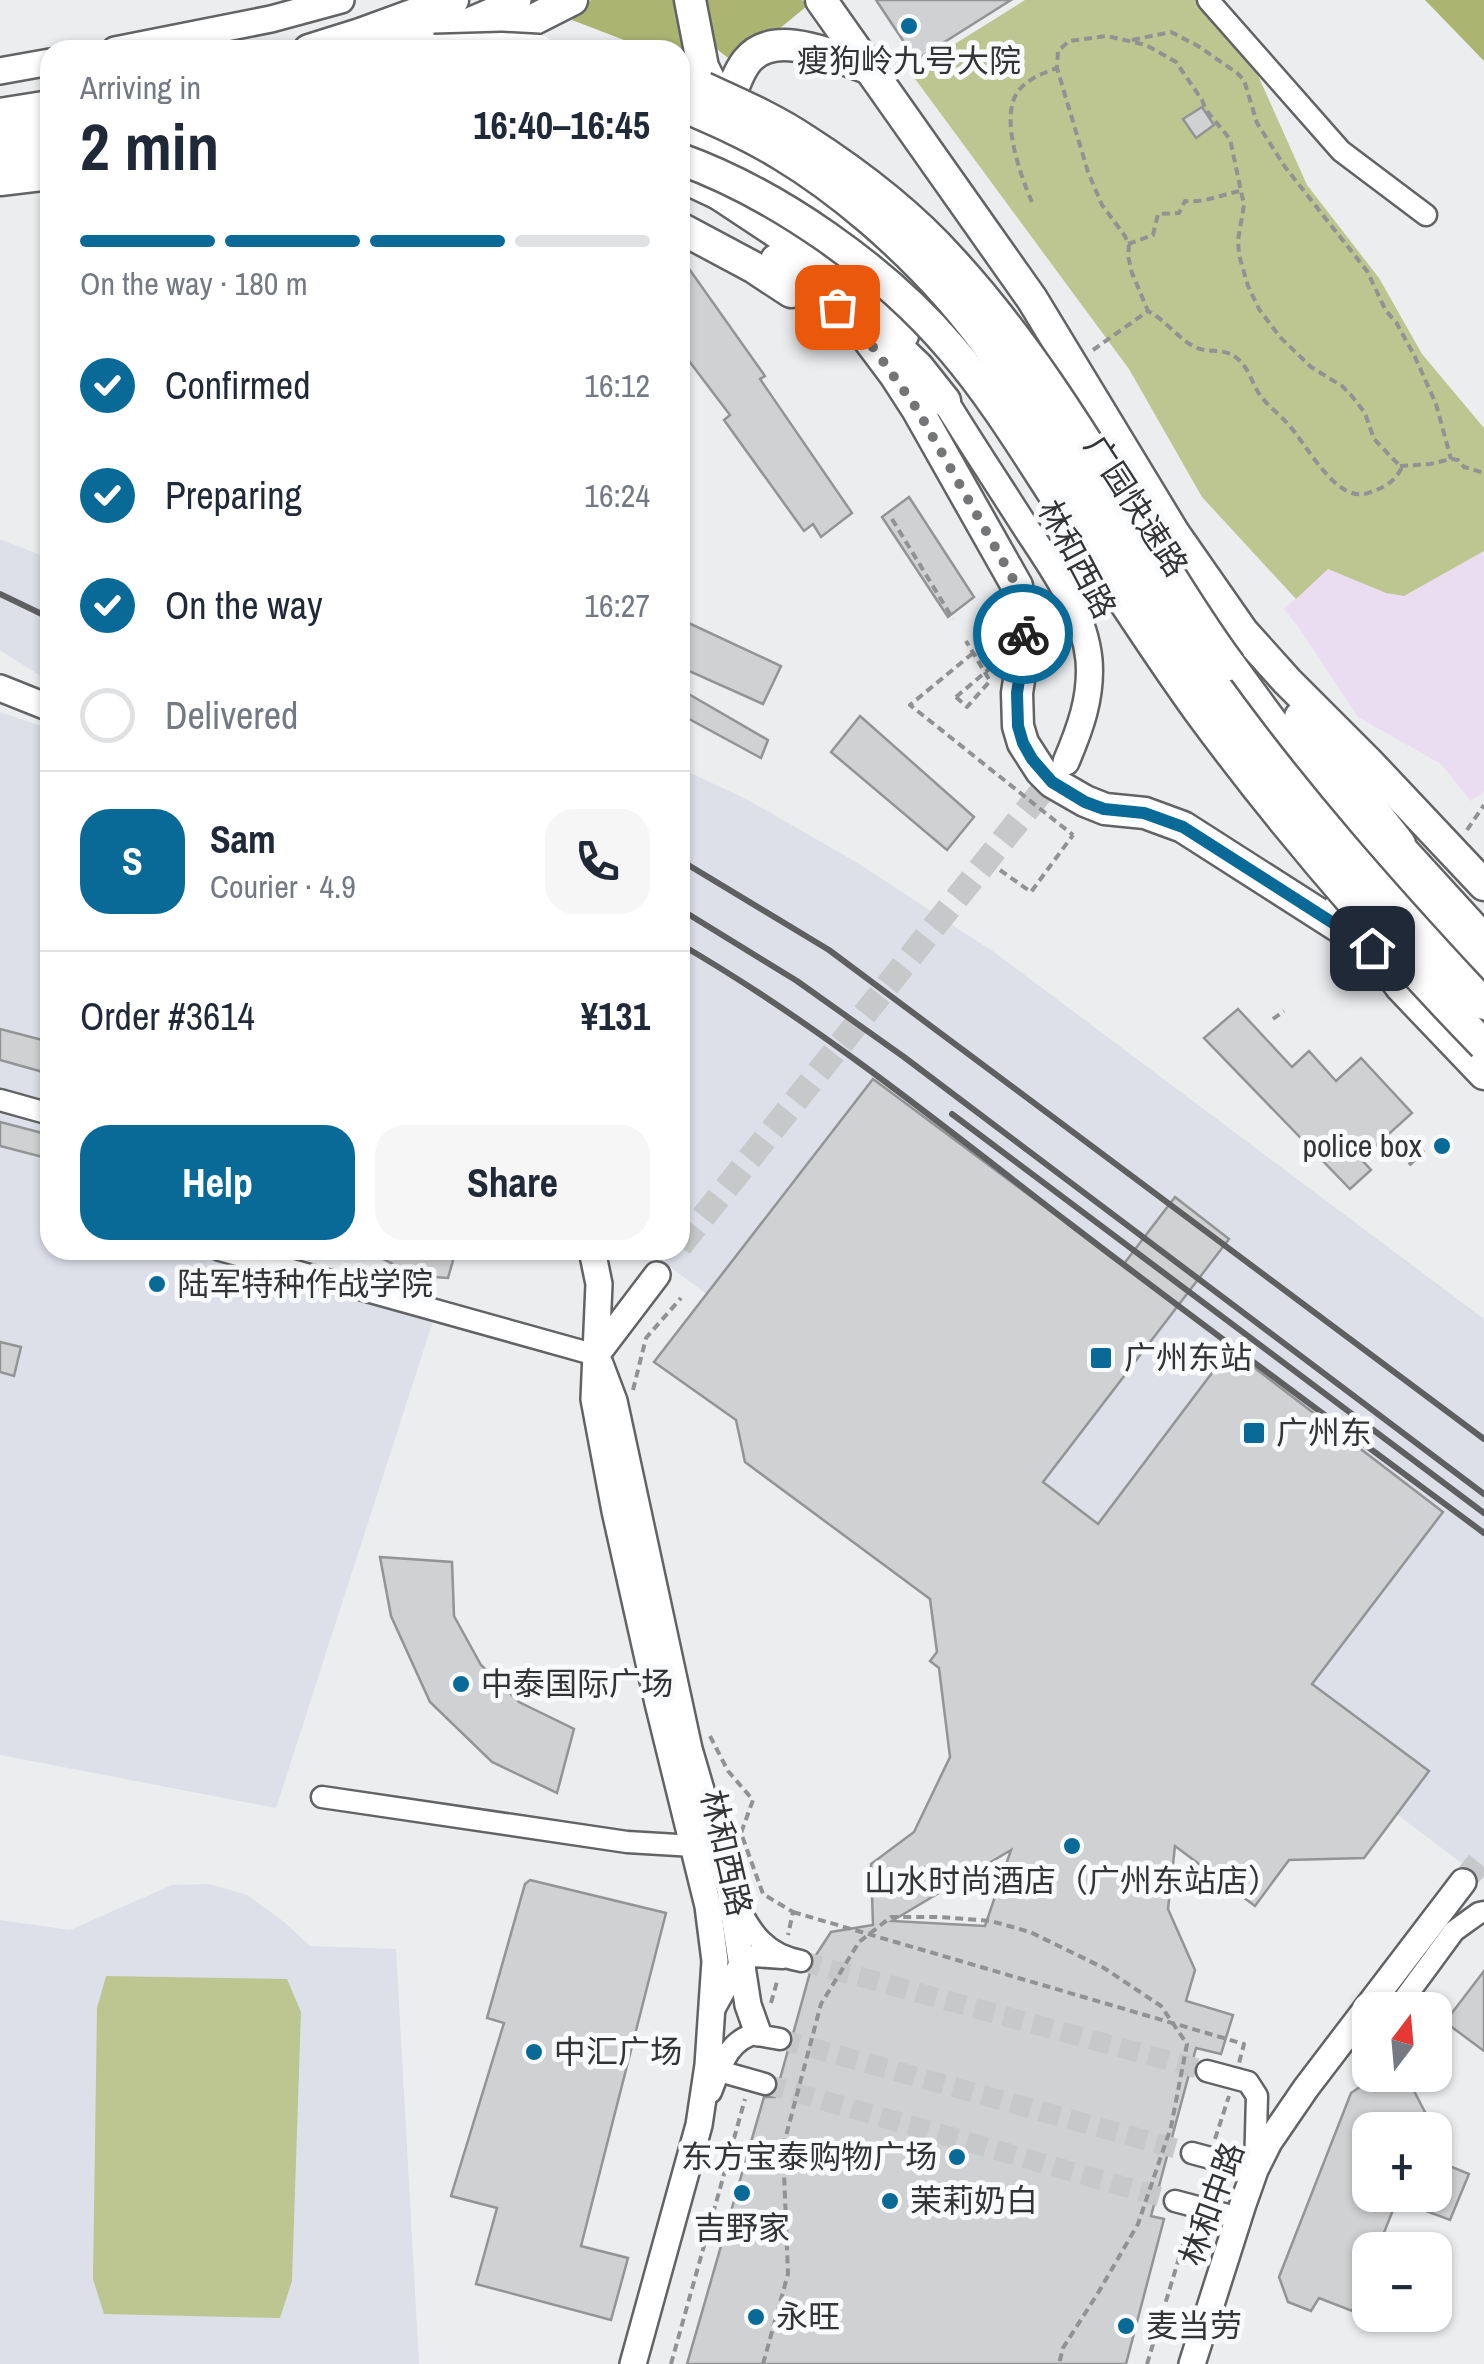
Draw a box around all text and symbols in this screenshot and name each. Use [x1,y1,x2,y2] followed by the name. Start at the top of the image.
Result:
[898,15,920,37] marker: 瘦狗岭九号大院
[797,39,1021,82] place label: 瘦狗岭九号大院
[80,66,201,109] text: Arriving in
[473,100,650,151] text: 16:40–16:45
[80,103,219,190] text: 2 min
[80,262,308,305] text: On the way · 180 m
[795,265,880,350] pin
[810,280,865,335] icon: bag
[80,358,135,413] icon: check
[165,360,310,411] text: Confirmed
[584,364,650,407] text: 16:12
[1075,427,1198,585] street label: 广园快速路
[80,468,135,523] icon: check
[165,470,302,521] text: Preparing
[584,474,650,517] text: 16:24
[1028,492,1126,625] street label: 林和西路
[80,578,135,633] icon: check
[165,580,323,631] text: On the way
[584,584,650,627] text: 16:27
[973,584,1073,684] courier
[996,607,1051,662] icon: bike
[165,690,298,741] text: Delivered
[545,809,650,914] button: phone
[210,814,276,865] text: Sam
[122,836,143,887] text: S
[210,865,356,908] text: Courier · 4.9
[1330,906,1415,991] pin
[1345,921,1400,976] icon: home
[80,991,255,1042] text: Order #3614
[581,991,650,1042] text: ¥131
[1302,1124,1422,1167] place label: police box
[80,1125,355,1240] button: Help
[375,1125,650,1240] button: Share
[1431,1135,1453,1157] marker: police box
[177,1262,433,1305] place label: 陆军特种作战学院
[146,1273,168,1295] marker: 陆军特种作战学院
[1124,1336,1252,1379] place label: 广州东站
[1088,1345,1114,1371] marker: 广州东站
[1276,1411,1372,1454] place label: 广州东
[1241,1420,1267,1446] marker: 广州东
[481,1662,673,1705] place label: 中泰国际广场
[450,1673,472,1695] marker: 中泰国际广场
[691,1786,762,1920] street label: 林和西路
[1061,1835,1083,1857] marker: 山水时尚酒店（广州东站店）
[864,1859,1280,1902] place label: 山水时尚酒店（广州东站店）
[1352,1992,1452,2092] north arrow
[1352,1992,1452,2332] map controls
[554,2030,682,2073] place label: 中汇广场
[523,2041,545,2063] marker: 中汇广场
[1352,2112,1452,2212] button: +
[681,2135,937,2178] place label: 东方宝泰购物广场
[1169,2136,1254,2271] street label: 林和中路
[946,2146,968,2168] marker: 东方宝泰购物广场
[910,2179,1038,2222] place label: 茉莉奶白
[731,2182,753,2204] marker: 吉野家
[879,2190,901,2212] marker: 茉莉奶白
[694,2206,790,2249] place label: 吉野家
[1352,2232,1452,2332] button: −
[776,2295,840,2338] place label: 永旺
[1146,2304,1242,2347] place label: 麦当劳
[745,2306,767,2328] marker: 永旺
[1115,2315,1137,2337] marker: 麦当劳

